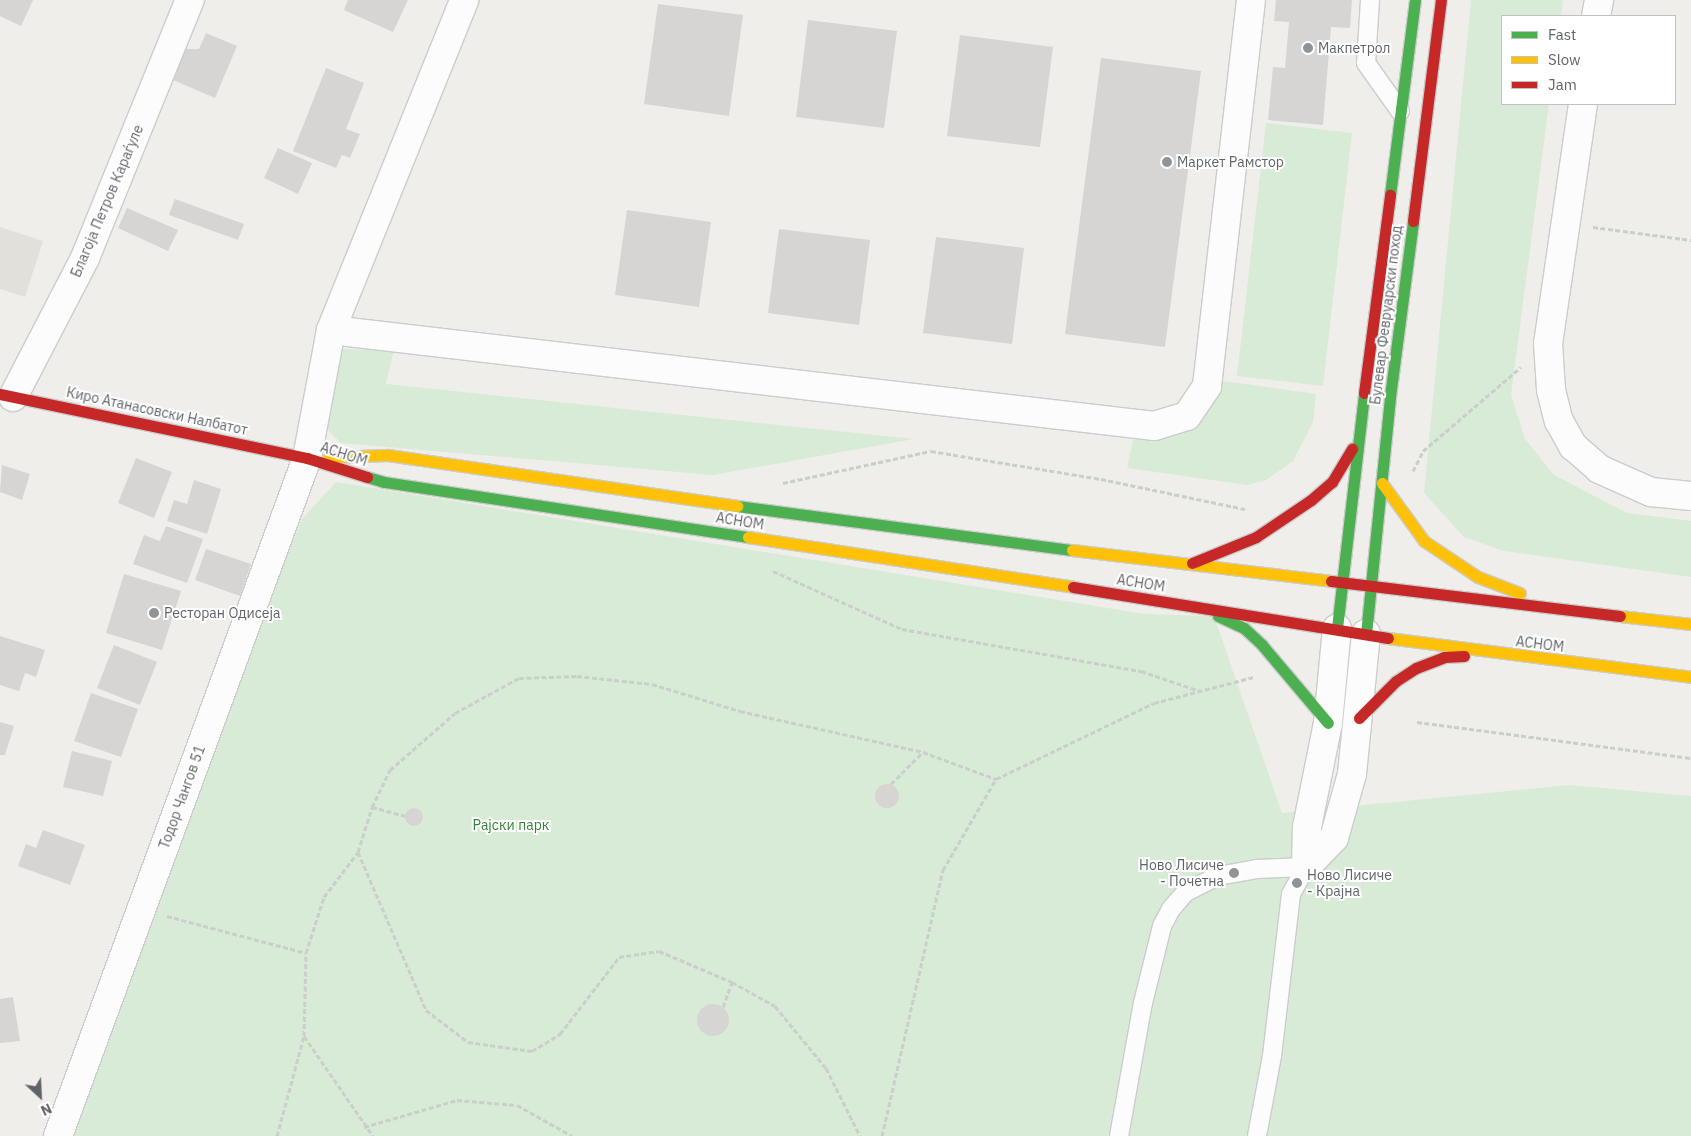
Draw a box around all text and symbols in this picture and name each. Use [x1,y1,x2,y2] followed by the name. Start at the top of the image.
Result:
[1501,15,1676,105] legend
[1548,25,1576,44] text: Fast
[1318,40,1390,56] place label: Макпетрол
[1302,42,1314,54] marker: Макпетрол
[1548,50,1581,69] text: Slow
[1548,75,1577,94] text: Jam
[67,122,147,280] street label: Благоја Петров Караѓуле
[1177,154,1284,170] place label: Маркет Рамстор
[1161,156,1173,168] marker: Маркет Рамстор
[1367,224,1405,406] street label: Булевар Февруарски поход
[65,384,249,438] street label: Киро Атанасовски Налбатот
[318,438,370,470] street label: АСНОМ
[715,509,765,533] street label: АСНОМ
[1116,571,1166,595] street label: АСНОМ
[164,605,280,621] place label: Ресторан Одисеја
[148,607,160,619] marker: Ресторан Одисеја
[1515,633,1565,655] street label: АСНОМ
[155,743,209,851] street label: Тодор Чангов 51
[473,817,549,833] park label: Рајски парк
[1139,857,1224,890] place label: Ново Лисиче - Почетна
[1228,867,1240,879] marker: Ново Лисиче - Почетна
[1307,867,1392,900] place label: Ново Лисиче - Крајна
[1291,877,1303,889] marker: Ново Лисиче - Крајна
[15,1071,65,1121] north arrow
[38,1099,55,1120] text: N

